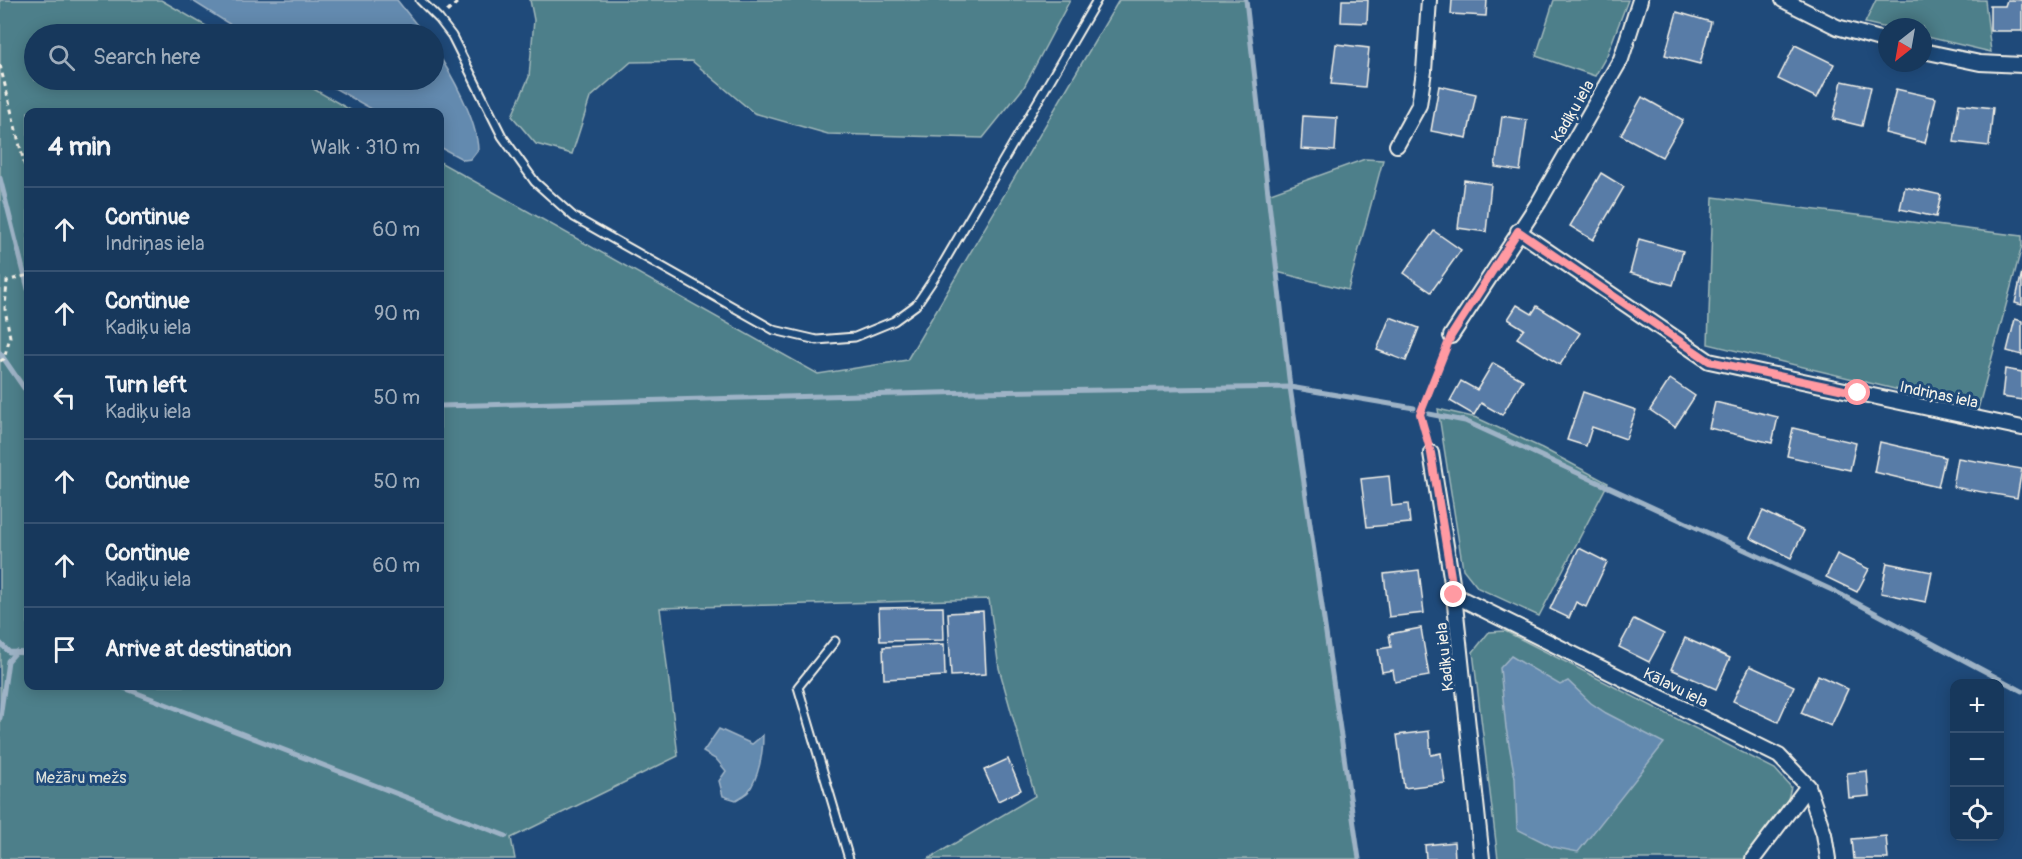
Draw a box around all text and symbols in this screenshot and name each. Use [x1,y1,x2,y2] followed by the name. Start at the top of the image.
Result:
[1878,18,1932,72] north arrow
[24,24,444,90] search box
[45,41,78,74] icon: search
[93,43,200,71] text: Search here
[1547,77,1599,146] street label: Kadiķu iela
[48,131,111,163] text: 4 min
[311,135,420,160] text: Walk · 310 m
[105,203,189,231] text: Continue
[48,213,81,246] icon: ahead
[373,217,420,242] text: 60 m
[105,231,205,256] text: Indriņas iela
[105,287,189,315] text: Continue
[48,297,81,330] icon: ahead
[374,301,420,326] text: 90 m
[105,315,191,340] text: Kadiķu iela
[105,371,187,399] text: Turn left
[1898,377,1980,413] street label: Indriņas iela
[1844,379,1870,405] route start
[48,381,81,414] icon: left
[373,385,420,410] text: 50 m
[105,399,191,424] text: Kadiķu iela
[48,465,81,498] icon: ahead
[105,467,189,495] text: Continue
[373,469,420,494] text: 50 m
[105,539,189,567] text: Continue
[48,549,81,582] icon: ahead
[373,553,420,578] text: 60 m
[105,567,191,592] text: Kadiķu iela
[1440,581,1466,607] route end
[1431,622,1459,692] street label: Kadiķu iela
[48,633,81,666] icon: arrive
[105,635,291,663] text: Arrive at destination
[1640,664,1711,712] street label: Kālavu iela
[1950,679,2004,841] map controls
[1950,679,2004,733] button: +
[1950,733,2004,787] button: −
[36,768,126,788] park label: Mežāru mežs
[1950,787,2004,841] button: locate

